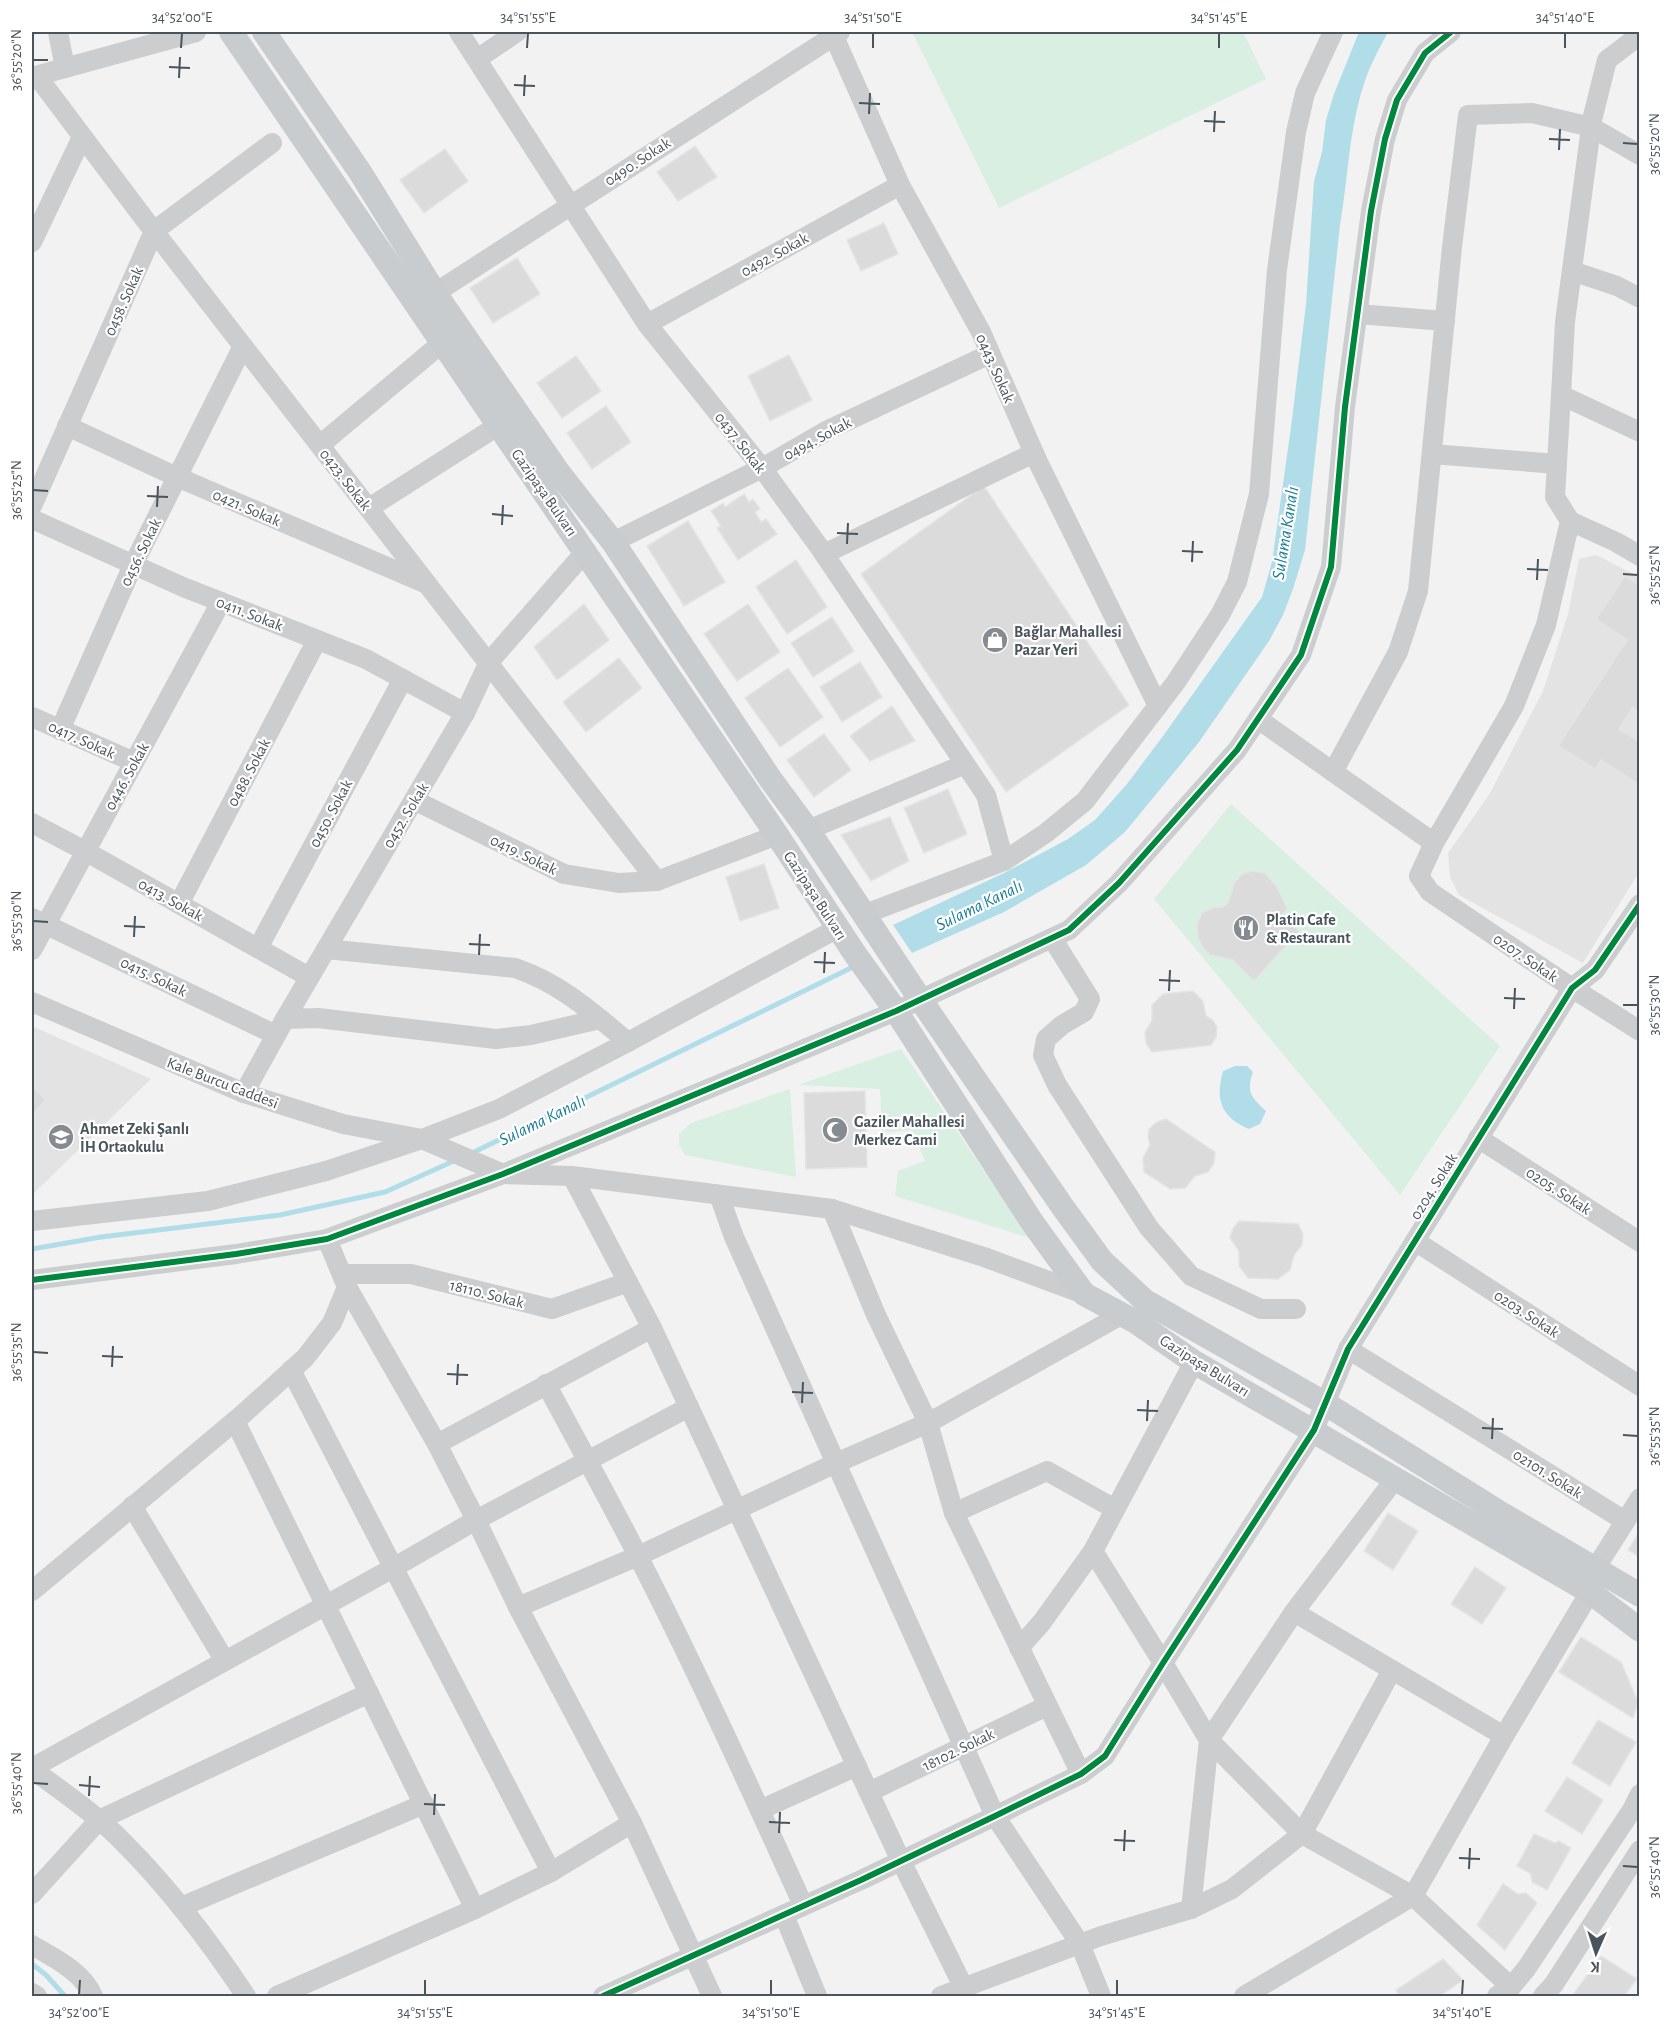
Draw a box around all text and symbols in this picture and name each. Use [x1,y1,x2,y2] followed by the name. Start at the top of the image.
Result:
[152,10,212,25] text: 34°52'00"E
[500,10,556,25] text: 34°51'55"E
[844,10,902,25] text: 34°51'50"E
[1191,10,1247,25] text: 34°51'45"E
[1536,10,1594,25] text: 34°51'40"E
[9,29,24,91] text: 36°55'20"N
[1647,113,1662,175] text: 36°55'20"N
[602,134,674,189] street label: 0490. Sokak
[738,230,811,280] street label: 0492. Sokak
[102,264,146,338] street label: 0458. Sokak
[973,332,1018,406] street label: 0443. Sokak
[712,409,769,477] street label: 0437. Sokak
[781,414,855,463] street label: 0494. Sokak
[316,446,374,514] street label: 0423. Sokak
[508,446,580,539] street label: Gazipaşa Bulvarı
[9,460,24,520] text: 36°55'25"N
[1270,485,1302,581] water label: Sulama Kanalı
[210,486,284,530] street label: 0421. Sokak
[118,515,164,589] street label: 0456. Sokak
[1647,545,1662,605] text: 36°55'25"N
[214,594,286,634] street label: 0411. Sokak
[1014,624,1122,658] place label: Bağlar Mahallesi Pazar Yeri
[980,625,1010,655] shop icon: Bağlar Mahallesi Pazar Yeri
[46,718,118,762] street label: 0417. Sokak
[224,735,274,809] street label: 0488. Sokak
[102,739,152,813] street label: 0446. Sokak
[306,776,356,850] street label: 0450. Sokak
[380,779,432,851] street label: 0452. Sokak
[488,832,560,878] street label: 0419. Sokak
[781,848,850,943] street label: Gazipaşa Bulvarı
[135,876,206,924] street label: 0413. Sokak
[933,877,1026,935] water label: Sulama Kanalı
[9,890,24,952] text: 36°55'30"N
[1266,912,1351,946] place label: Platin Cafe & Restaurant
[1231,913,1261,943] restaurant icon: Platin Cafe & Restaurant
[1490,931,1561,986] street label: 0207. Sokak
[118,954,190,1000] street label: 0415. Sokak
[1647,974,1662,1036] text: 36°55'30"N
[165,1054,281,1112] street label: Kale Burcu Caddesi
[496,1092,589,1150] water label: Sulama Kanalı
[854,1114,965,1148] place label: Gaziler Mahallesi Merkez Cami
[820,1115,850,1145] mosque icon: Gaziler Mahallesi Merkez Cami
[80,1121,189,1155] place label: Ahmet Zeki Şanlı İH Ortaokulu
[46,1122,76,1152] school or university icon: Ahmet Zeki Şanlı İH Ortaokulu
[1407,1150,1461,1223] street label: 0204. Sokak
[1523,1164,1594,1218] street label: 0205. Sokak
[448,1277,526,1311] street label: 18110. Sokak
[1491,1287,1562,1341] street label: 0203. Sokak
[9,1322,24,1382] text: 36°55'35"N
[1157,1332,1252,1400] street label: Gazipaşa Bulvarı
[1647,1406,1662,1466] text: 36°55'35"N
[1510,1446,1585,1502] street label: 02101. Sokak
[920,1725,997,1774] street label: 18102. Sokak
[9,1752,24,1814] text: 36°55'40"N
[1647,1836,1662,1898] text: 36°55'40"N
[1566,1923,1626,1983] north arrow
[1590,1959,1600,1975] text: K
[49,2005,109,2020] text: 34°52'00"E
[397,2005,453,2020] text: 34°51'55"E
[742,2005,800,2020] text: 34°51'50"E
[1089,2005,1145,2020] text: 34°51'45"E
[1433,2005,1491,2020] text: 34°51'40"E

